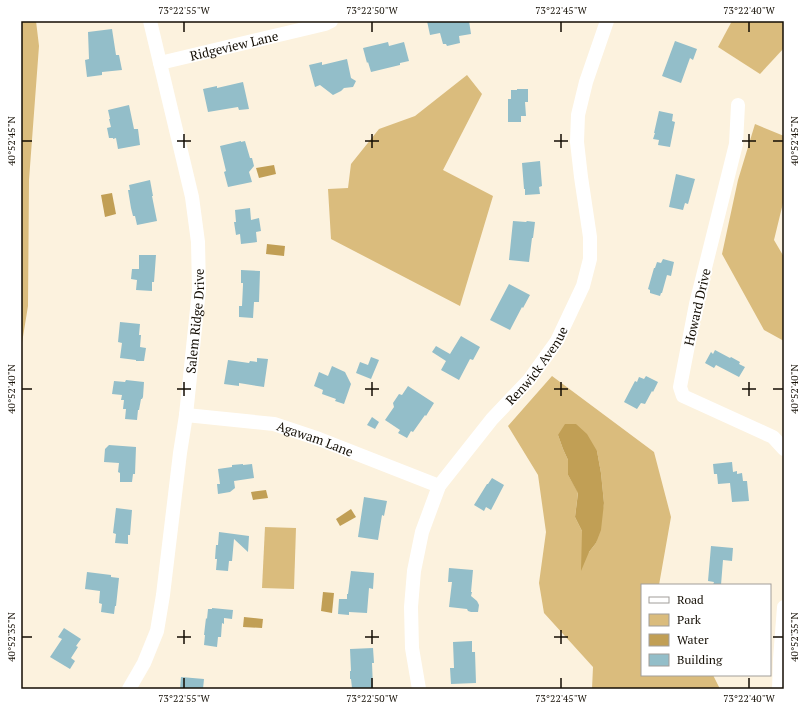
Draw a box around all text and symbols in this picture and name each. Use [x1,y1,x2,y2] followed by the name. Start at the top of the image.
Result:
[158,4,210,17] text: 73°22'55"W
[346,4,398,17] text: 73°22'50"W
[535,4,587,17] text: 73°22'45"W
[723,4,775,17] text: 73°22'40"W
[188,26,280,65] street label: Ridgeview Lane
[5,116,18,166] text: 40°52'45"N
[788,116,801,166] text: 40°52'45"N
[679,267,715,347] street label: Howard Drive
[181,268,208,374] street label: Salem Ridge Drive
[501,323,572,409] street label: Renwick Avenue
[5,364,18,414] text: 40°52'40"N
[788,364,801,414] text: 40°52'40"N
[274,417,356,461] street label: Agawam Lane
[641,584,771,676] legend
[677,592,704,607] text: Road
[5,612,18,662] text: 40°52'35"N
[677,612,702,627] text: Park
[788,612,801,662] text: 40°52'35"N
[677,632,709,647] text: Water
[677,652,723,667] text: Building
[158,692,210,705] text: 73°22'55"W
[346,692,398,705] text: 73°22'50"W
[535,692,587,705] text: 73°22'45"W
[723,692,775,705] text: 73°22'40"W

